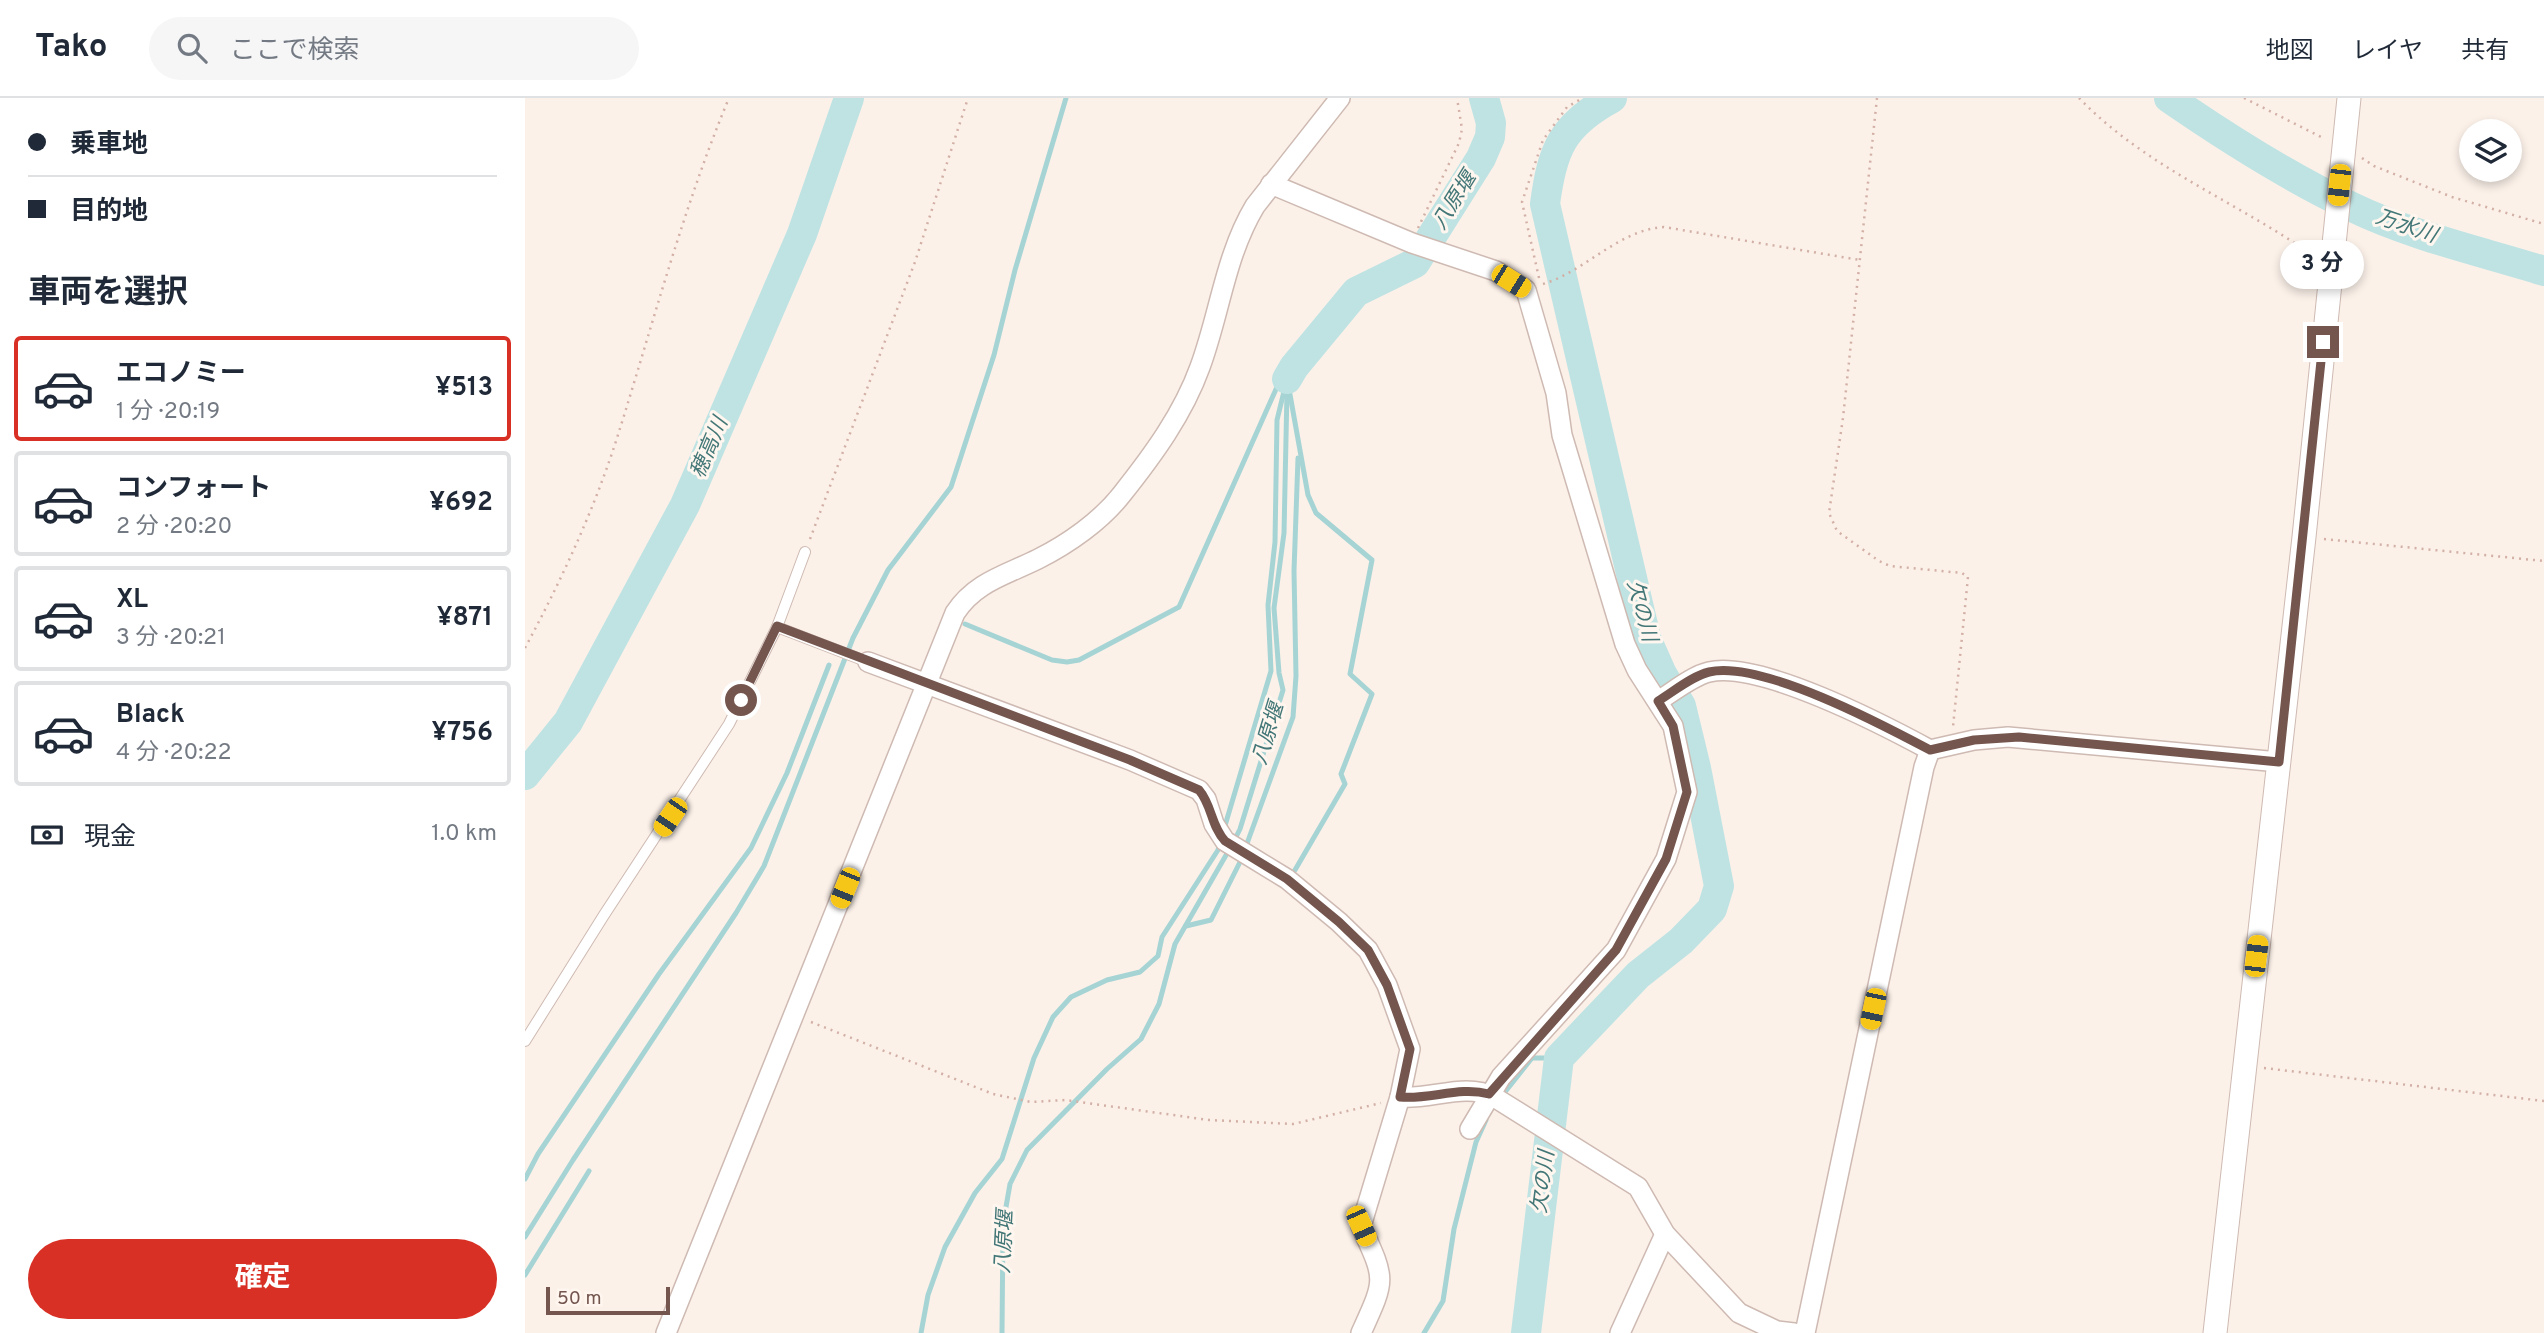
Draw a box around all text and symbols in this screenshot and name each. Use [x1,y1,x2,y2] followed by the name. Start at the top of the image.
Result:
[149,17,639,80] search box
[35,27,107,69] text: Tako
[173,29,211,67] icon: search
[229,35,359,68] text: ここで検索
[2266,37,2314,67] text: 地図
[2352,37,2423,67] text: レイヤ
[2461,37,2509,67] text: 共有
[2459,119,2522,182] map controls
[2459,119,2522,182] button: layers
[70,129,148,162] text: 乗車地
[2327,163,2352,207] car
[1427,164,1485,235] water label: 八原堰
[70,196,148,229] text: 目的地
[2372,204,2442,251] water label: 万水川
[2281,240,2365,289] callout: 3 分
[2301,250,2343,279] text: 3 分
[1488,261,1535,301] car
[28,274,188,314] text: 車両を選択
[2307,326,2339,358] route end
[32,357,95,420] icon: car
[116,358,246,391] text: エコノミー
[435,372,493,405] text: ¥513
[116,398,220,427] text: 1 分 · 20:19
[685,412,736,482] water label: 穂高川
[32,472,95,535] icon: car
[116,473,271,506] text: コンフォート
[429,487,493,520] text: ¥692
[116,513,232,542] text: 2 分 · 20:20
[1620,577,1663,647] water label: 欠の川
[116,584,148,617] text: XL
[32,587,95,650] icon: car
[437,602,493,635] text: ¥871
[116,624,226,653] text: 3 分 · 20:21
[725,684,757,716] route start
[1247,696,1292,768] water label: 八原堰
[116,699,185,732] text: Black
[32,702,95,765] icon: car
[431,717,493,750] text: ¥756
[116,739,232,768] text: 4 分 · 20:22
[650,794,691,840] car
[28,816,66,854] icon: cash
[431,820,497,849] text: 1.0 km
[84,822,136,855] text: 現金
[828,865,863,911] car
[2244,934,2269,978] car
[1859,986,1888,1032] car
[1527,1147,1561,1215] water label: 欠の川
[1343,1203,1380,1249] car
[990,1206,1020,1274] water label: 八原堰
[28,1239,497,1319] button: 確定
[546,1284,670,1316] scale bar
[557,1287,602,1311] text: 50 m

